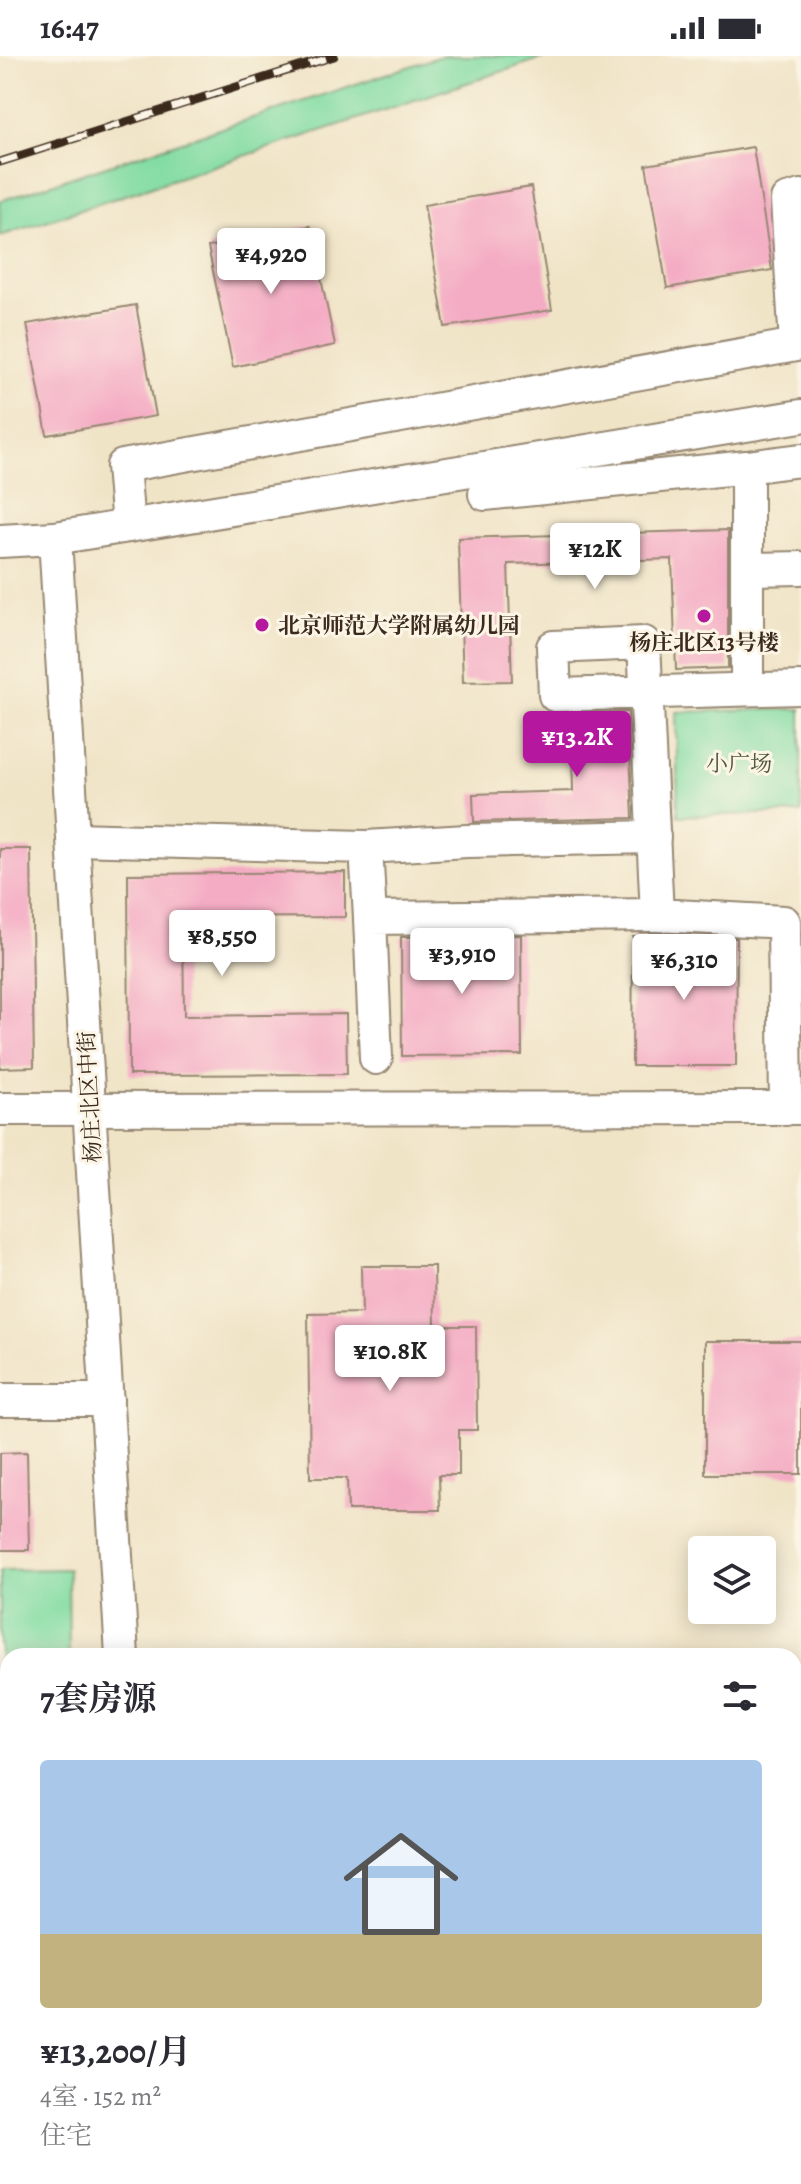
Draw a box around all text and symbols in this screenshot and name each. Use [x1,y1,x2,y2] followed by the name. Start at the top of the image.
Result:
[40,8,99,48] text: 16:47
[206,228,336,296] pin: ¥4,920
[235,236,307,271] text: ¥4,920
[548,523,642,591] pin: ¥12K
[568,531,622,566] text: ¥12K
[695,607,713,625] marker: 杨庄北区13号楼
[278,611,520,641] place label: 北京师范大学附属幼儿园
[253,616,271,634] marker: 北京师范大学附属幼儿园
[629,628,779,658] place label: 杨庄北区13号楼
[512,711,642,779] pin: ¥13.2K
[541,719,613,754] text: ¥13.2K
[706,749,772,779] park label: 小广场
[157,910,287,978] pin: ¥8,550
[187,918,257,953] text: ¥8,550
[397,928,527,996] pin: ¥3,910
[619,934,749,1002] pin: ¥6,310
[428,936,496,971] text: ¥3,910
[650,942,718,977] text: ¥6,310
[72,1030,108,1164] street label: 杨庄北区中街
[325,1325,455,1393] pin: ¥10.8K
[353,1333,427,1368] text: ¥10.8K
[688,1536,776,1624] map controls
[688,1536,776,1624] button: layers
[718,1674,762,1718] icon: filters
[40,1675,157,1722] text: 7套房源
[329,1812,473,1956] icon: home
[40,2028,191,2075] text: ¥13,200/月
[40,2079,161,2114] text: 4室 · 152 m²
[40,2118,92,2153] text: 住宅

